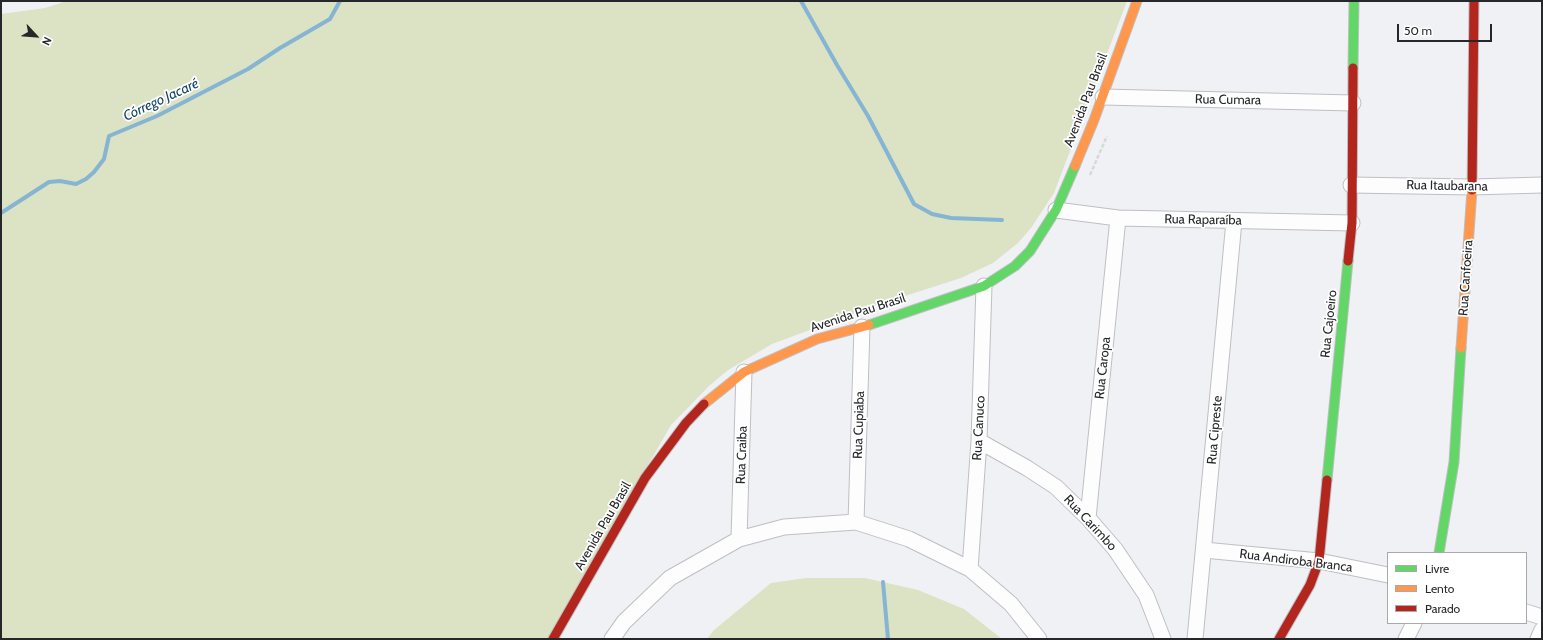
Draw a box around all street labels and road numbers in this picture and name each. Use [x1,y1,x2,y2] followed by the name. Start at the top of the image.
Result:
[1061,51,1111,149] street label: Avenida Pau Brasil
[1195,92,1261,108] street label: Rua Cumara
[1406,177,1488,195] street label: Rua Itaubarana
[1164,212,1242,228] street label: Rua Raparaíba
[1456,239,1476,317] street label: Rua Canfoeira
[1318,289,1340,359] street label: Rua Cajoeiro
[808,290,908,336] street label: Avenida Pau Brasil
[1092,336,1114,400] street label: Rua Caropa
[850,391,868,459] street label: Rua Cupiaba
[970,395,988,461] street label: Rua Canuco
[1204,395,1226,465] street label: Rua Cipreste
[733,426,751,484] street label: Rua Craiba
[571,479,635,573] street label: Avenida Pau Brasil
[1060,492,1120,554] street label: Rua Carimbo
[1239,546,1353,576] street label: Rua Andiroba Branca

